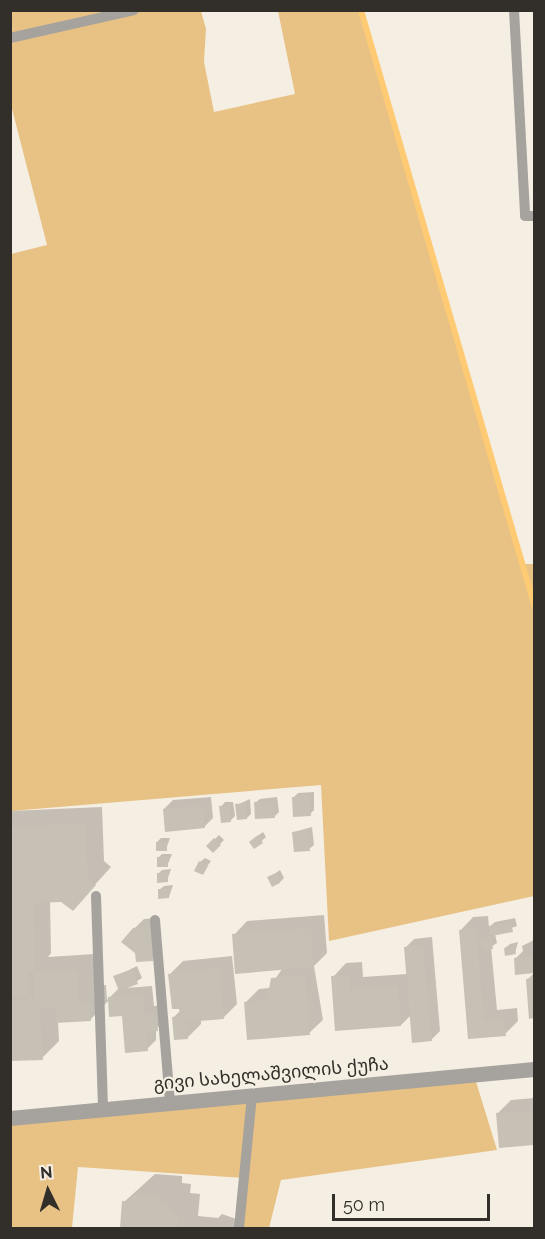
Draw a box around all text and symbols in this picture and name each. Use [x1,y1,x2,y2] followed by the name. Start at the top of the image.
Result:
[153,1053,389,1095] street label: გივი სახელაშვილის ქუჩა
[18,1161,78,1221] north arrow
[39,1163,53,1183] text: N
[335,1182,492,1220] scale bar
[343,1194,385,1215] text: 50 m

